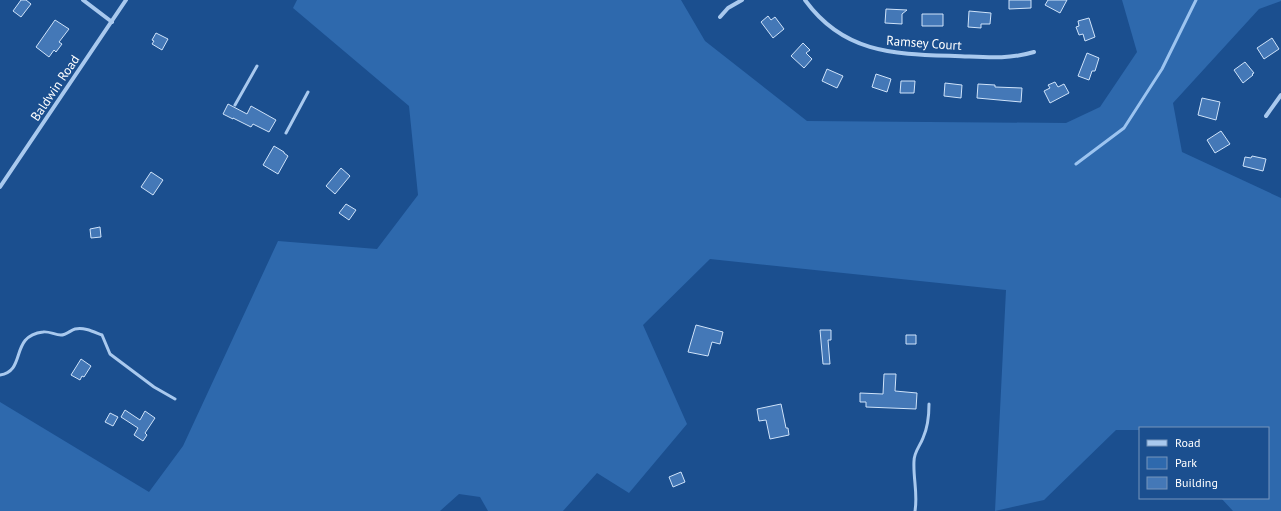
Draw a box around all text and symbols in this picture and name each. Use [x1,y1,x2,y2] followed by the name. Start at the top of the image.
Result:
[886,32,963,54] street label: Ramsey Court
[27,52,83,124] street label: Baldwin Road
[1139,427,1269,499] legend
[1175,435,1200,450] text: Road
[1175,455,1197,470] text: Park
[1175,475,1218,490] text: Building

